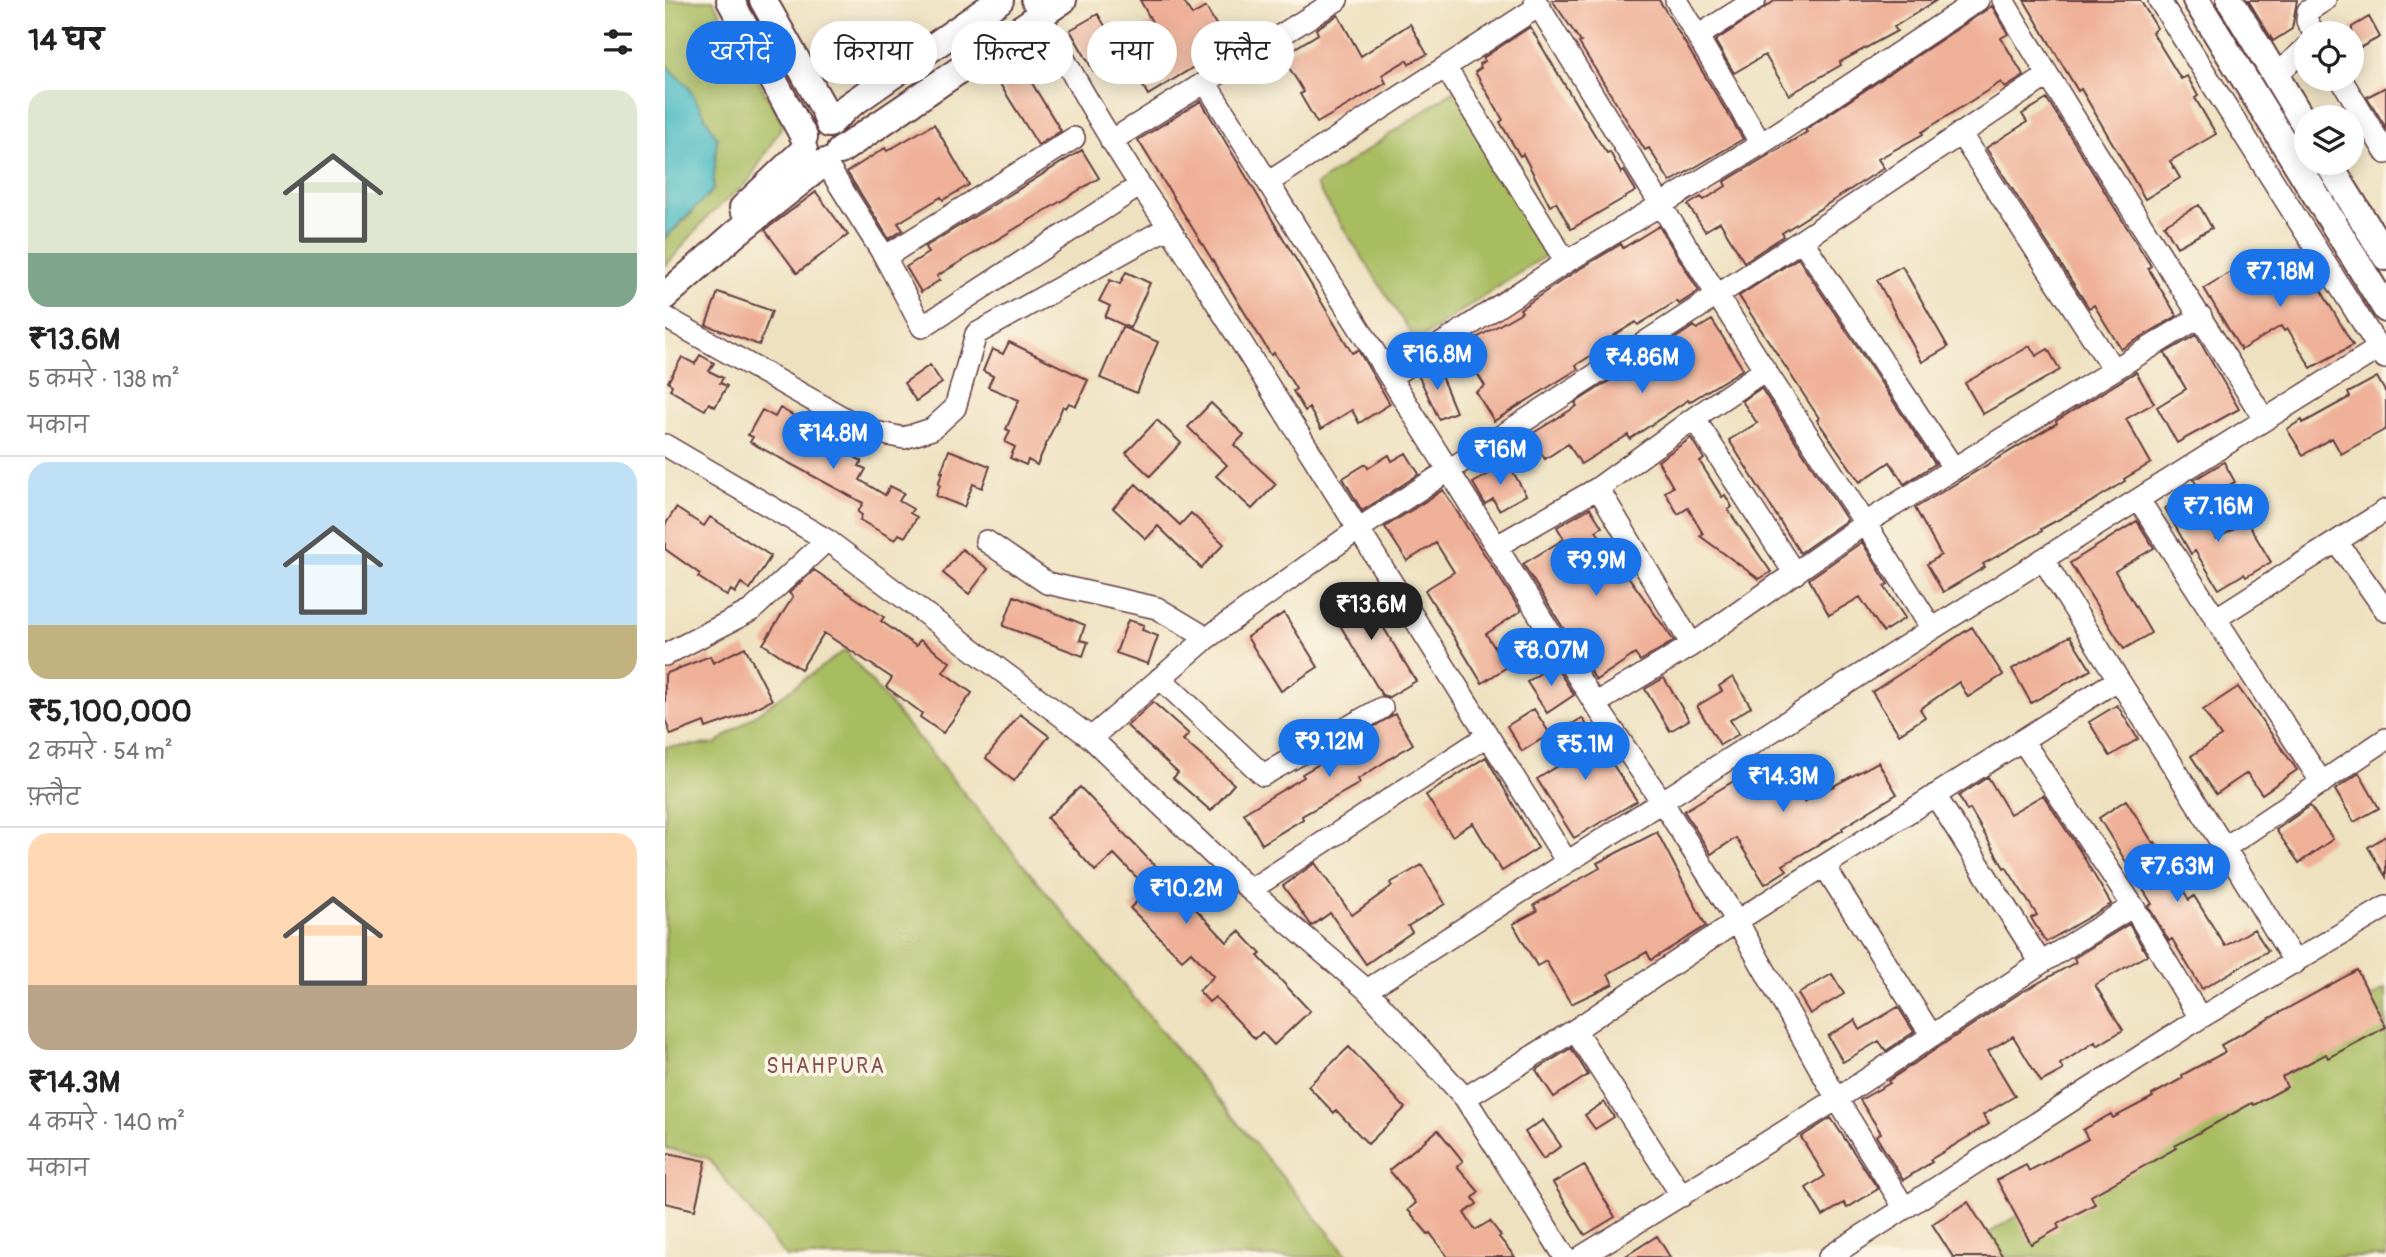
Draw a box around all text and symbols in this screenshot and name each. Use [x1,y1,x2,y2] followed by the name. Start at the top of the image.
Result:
[686,21,796,84] chip: खरीदें
[810,21,937,84] chip: किराया
[951,21,1073,84] chip: फ़िल्टर
[1087,21,1177,84] chip: नया
[1191,21,1294,84] chip: फ़्लैट
[2294,21,2364,175] map controls
[2294,21,2364,91] button: locate
[28,22,104,59] text: 14 घर
[599,23,637,61] icon: filters
[2294,105,2364,175] button: layers
[270,135,396,261] icon: home
[2223,250,2337,309] pin: ₹7.18M
[2246,257,2314,286] text: ₹7.18M
[28,321,120,358] text: ₹13.6M
[1380,332,1494,392] pin: ₹16.8M
[1585,336,1699,395] pin: ₹4.86M
[1402,340,1472,369] text: ₹16.8M
[1605,343,1679,372] text: ₹4.86M
[28,365,180,394] text: 5 कमरे · 138 m²
[28,411,89,440] text: मकान
[776,412,890,471] pin: ₹14.8M
[798,419,868,448] text: ₹14.8M
[1459,428,1541,487] pin: ₹16M
[1474,435,1526,464] text: ₹16M
[2161,484,2275,544] pin: ₹7.16M
[2183,492,2253,521] text: ₹7.16M
[270,507,396,633] icon: home
[1547,538,1645,598] pin: ₹9.9M
[1566,546,1626,575] text: ₹9.9M
[1314,582,1428,642] pin: ₹13.6M
[1336,590,1406,619] text: ₹13.6M
[1494,628,1608,688] pin: ₹8.07M
[1514,636,1588,665] text: ₹8.07M
[28,693,192,730] text: ₹5,100,000
[1272,720,1386,779] pin: ₹9.12M
[1536,722,1634,782] pin: ₹5.1M
[1294,727,1364,756] text: ₹9.12M
[1557,730,1613,759] text: ₹5.1M
[28,737,173,766] text: 2 कमरे · 54 m²
[1726,754,1840,814] pin: ₹14.3M
[1748,762,1818,791] text: ₹14.3M
[28,783,80,812] text: फ़्लैट
[2120,844,2234,904] pin: ₹7.63M
[2140,852,2214,881] text: ₹7.63M
[1129,866,1243,926] pin: ₹10.2M
[1150,874,1222,903] text: ₹10.2M
[270,878,396,1004] icon: home
[766,1053,886,1080] district label: SHAHPURA
[28,1064,120,1101] text: ₹14.3M
[28,1108,185,1137] text: 4 कमरे · 140 m²
[28,1154,89,1183] text: मकान

